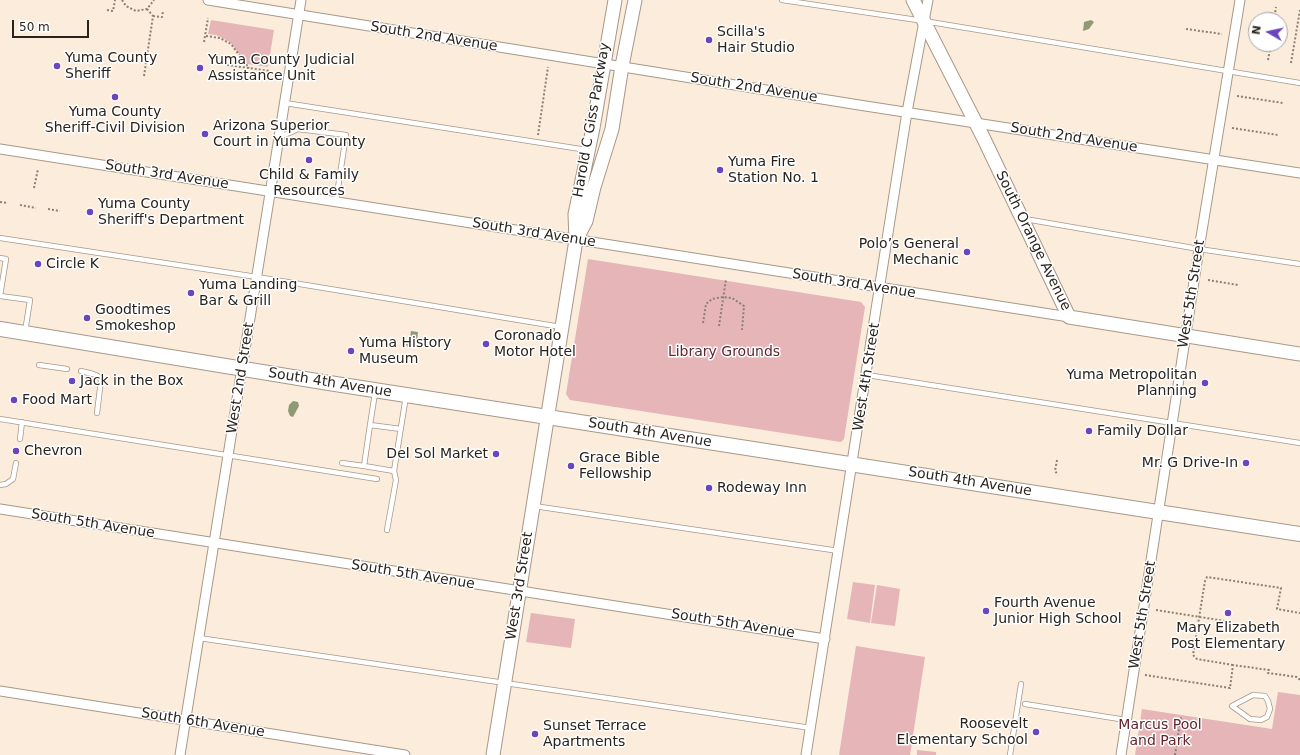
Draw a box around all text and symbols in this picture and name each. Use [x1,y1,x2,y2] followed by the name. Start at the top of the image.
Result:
[14,12,91,38] scale bar
[1248,12,1288,52] north arrow
[369,19,499,55] street label: South 2nd Avenue
[19,20,50,34] text: 50 m
[717,24,795,56] place label: Scilla's Hair Studio
[1250,25,1264,36] text: N
[704,35,714,45] marker: Scilla's Hair Studio
[570,41,614,199] street label: Harold C Giss Parkway
[65,50,157,82] place label: Yuma County Sheriff
[208,52,355,84] place label: Yuma County Judicial Assistance Unit
[52,61,62,71] marker: Yuma County Sheriff
[195,63,205,73] marker: Yuma County Judicial Assistance Unit
[689,70,819,106] street label: South 2nd Avenue
[110,92,120,102] marker: Yuma County Sheriff-Civil Division
[45,104,185,136] place label: Yuma County Sheriff-Civil Division
[213,118,365,150] place label: Arizona Superior Court in Yuma County
[1009,120,1139,156] street label: South 2nd Avenue
[200,129,210,139] marker: Arizona Superior Court in Yuma County
[728,154,819,186] place label: Yuma Fire Station No. 1
[304,155,314,165] marker: Child & Family Resources
[104,157,230,193] street label: South 3rd Avenue
[715,165,725,175] marker: Yuma Fire Station No. 1
[259,167,359,200] place label: Child & Family Resources
[992,168,1074,314] street label: South Orange Avenue
[98,196,244,228] place label: Yuma County Sheriff's Department
[85,207,95,217] marker: Yuma County Sheriff's Department
[471,215,597,251] street label: South 3rd Avenue
[859,236,959,268] place label: Polo’s General Mechanic
[1175,239,1209,349] street label: West 5th Street
[962,247,972,257] marker: Polo’s General Mechanic
[46,256,99,272] place label: Circle K
[33,259,43,269] marker: Circle K
[791,266,917,302] street label: South 3rd Avenue
[199,277,297,310] place label: Yuma Landing Bar & Grill
[186,288,196,298] marker: Yuma Landing Bar & Grill
[95,302,176,334] place label: Goodtimes Smokeshop
[82,313,92,323] marker: Goodtimes Smokeshop
[224,321,258,435] street label: West 2nd Street
[850,322,884,432] street label: West 4th Street
[494,328,576,360] place label: Coronado Motor Hotel
[359,335,451,368] place label: Yuma History Museum
[481,339,491,349] marker: Coronado Motor Hotel
[668,344,780,360] park label: Library Grounds
[346,346,356,356] marker: Yuma History Museum
[267,365,393,401] street label: South 4th Avenue
[1066,367,1197,400] place label: Yuma Metropolitan Planning
[80,373,184,389] place label: Jack in the Box
[67,376,77,386] marker: Jack in the Box
[1200,378,1210,388] marker: Yuma Metropolitan Planning
[22,392,92,408] place label: Food Mart
[9,395,19,405] marker: Food Mart
[587,415,713,451] street label: South 4th Avenue
[1097,423,1188,439] place label: Family Dollar
[1084,426,1094,436] marker: Family Dollar
[24,443,82,459] place label: Chevron
[11,446,21,456] marker: Chevron
[386,446,488,462] place label: Del Sol Market
[491,449,501,459] marker: Del Sol Market
[579,450,660,482] place label: Grace Bible Fellowship
[1142,455,1238,471] place label: Mr. G Drive-In
[1241,458,1251,468] marker: Mr. G Drive-In
[566,461,576,471] marker: Grace Bible Fellowship
[907,464,1033,500] street label: South 4th Avenue
[717,480,807,496] place label: Rodeway Inn
[704,483,714,493] marker: Rodeway Inn
[30,506,156,542] street label: South 5th Avenue
[503,531,537,641] street label: West 3rd Street
[350,557,476,593] street label: South 5th Avenue
[1126,560,1160,670] street label: West 5th Street
[994,595,1122,628] place label: Fourth Avenue Junior High School
[670,606,796,642] street label: South 5th Avenue
[981,606,991,616] marker: Fourth Avenue Junior High School
[1223,608,1233,618] marker: Mary Elizabeth Post Elementary
[1171,620,1285,652] place label: Mary Elizabeth Post Elementary
[140,705,266,741] street label: South 6th Avenue
[896,716,1028,748] place label: Roosevelt Elementary School
[1118,717,1202,750] park label: Marcus Pool and Park
[543,718,646,750] place label: Sunset Terrace Apartments
[1031,727,1041,737] marker: Roosevelt Elementary School
[530,729,540,739] marker: Sunset Terrace Apartments

